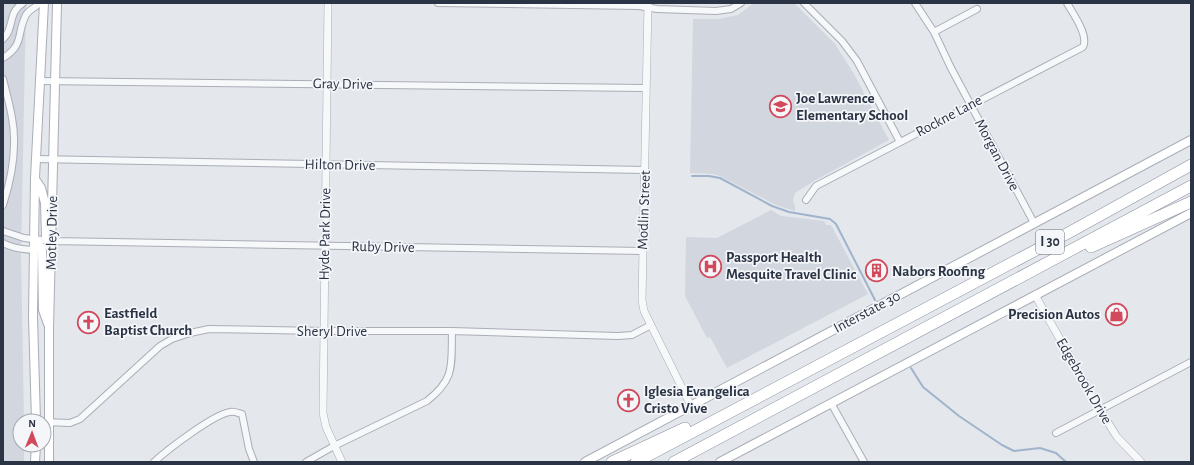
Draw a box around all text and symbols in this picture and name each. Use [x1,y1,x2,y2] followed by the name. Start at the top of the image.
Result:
[313,76,373,92] street label: Gray Drive
[796,91,908,123] place label: Joe Lawrence Elementary School
[913,92,985,140] street label: Rockne Lane
[768,94,794,120] school or university icon: Joe Lawrence Elementary School
[972,117,1022,193] street label: Morgan Drive
[304,157,376,173] street label: Hilton Drive
[635,170,653,250] street label: Modlin Street
[317,187,333,280] street label: Hyde Park Drive
[44,196,60,270] street label: Motley Drive
[1036,230,1064,254] road number: I 30
[351,239,415,255] street label: Ruby Drive
[726,250,857,282] place label: Passport Health Mesquite Travel Clinic
[697,253,723,279] hospital icon: Passport Health Mesquite Travel Clinic
[864,258,890,284] building icon: Nabors Roofing
[892,264,986,279] place label: Nabors Roofing
[831,288,903,336] street label: Interstate 30
[1103,301,1129,327] shop icon: Precision Autos
[104,306,192,338] place label: Eastfield Baptist Church
[1008,307,1100,322] place label: Precision Autos
[75,309,101,335] church icon: Eastfield Baptist Church
[297,324,367,339] street label: Sheryl Drive
[1053,335,1115,427] street label: Edgebrook Drive
[644,384,750,416] place label: Iglesia Evangelica Cristo Vive
[616,387,642,413] church icon: Iglesia Evangelica Cristo Vive
[12,413,52,453] north arrow
[28,418,36,429] text: N

